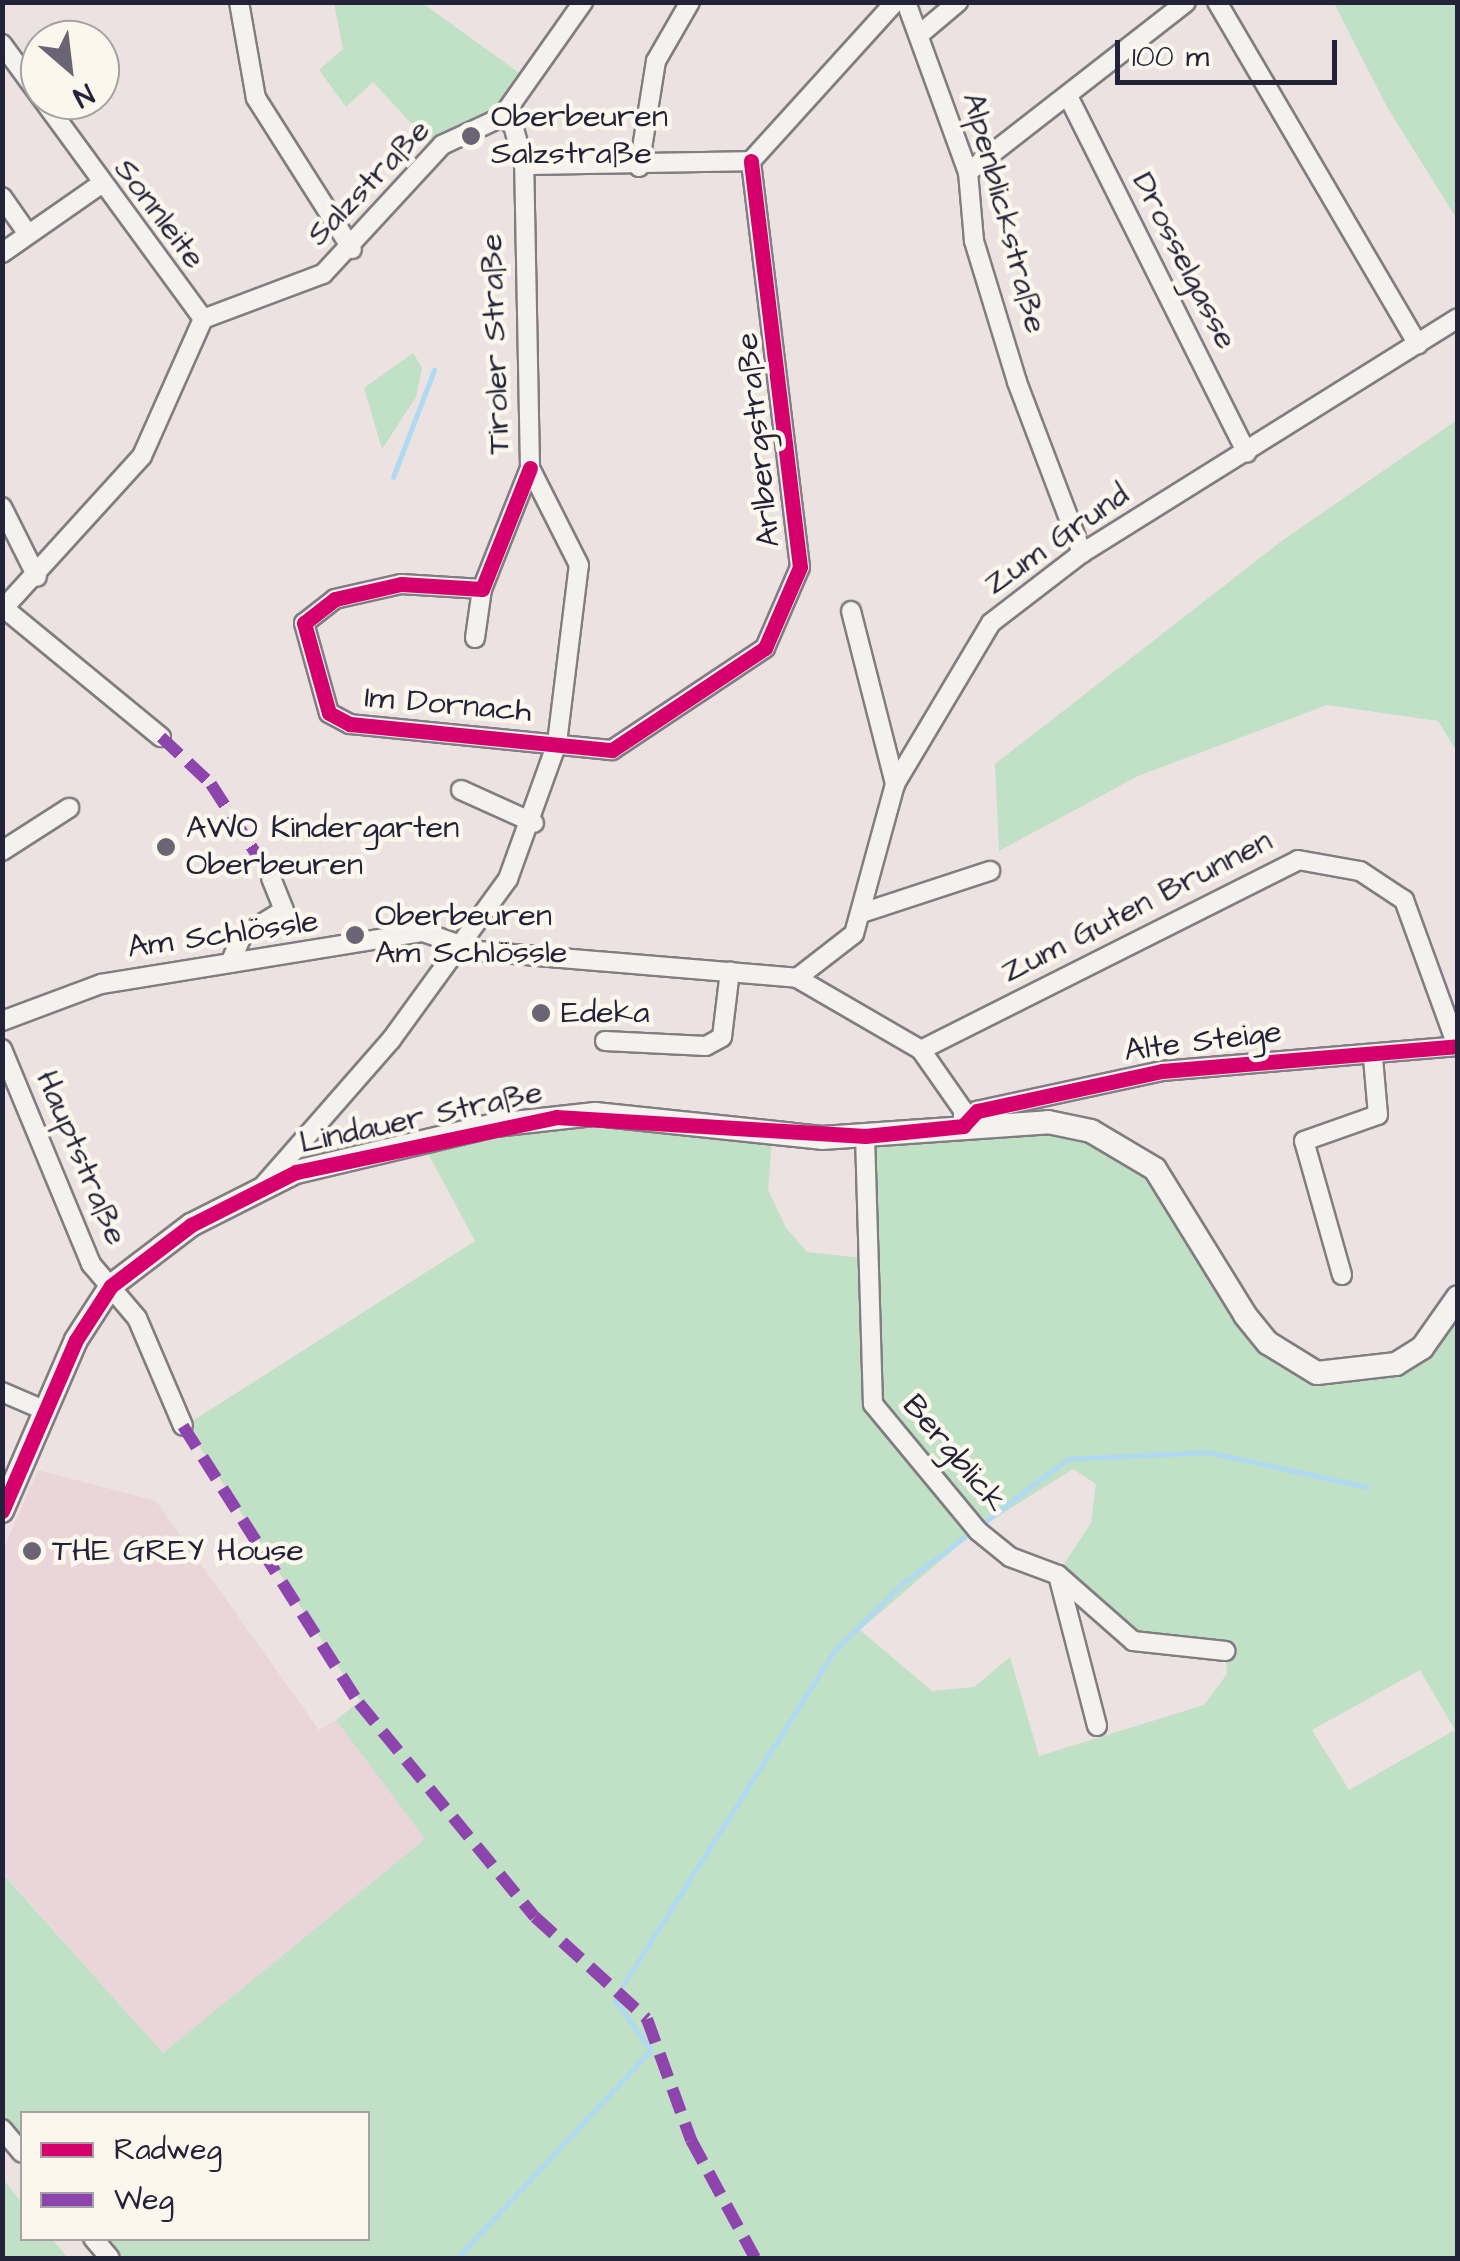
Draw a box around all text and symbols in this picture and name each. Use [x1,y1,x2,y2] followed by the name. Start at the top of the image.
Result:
[20,20,120,120] north arrow
[1120,20,1342,82] scale bar
[1132,36,1209,78] text: 100 m
[66,74,100,117] text: N
[953,89,1055,337] street label: Alpenblickstraße
[491,99,668,174] place label: Oberbeuren Salzstraße
[299,112,439,254] street label: Salzstraße
[460,125,482,147] marker: Oberbeuren Salzstraße
[105,151,213,277] street label: Sonnleite
[1123,166,1245,356] street label: Drosselgasse
[473,233,519,455] street label: Tiroler Straße
[729,331,789,549] street label: Arlbergstraße
[977,476,1137,604] street label: Zum Grund
[363,679,533,731] street label: Im Dornach
[186,810,459,885] place label: AWO Kindergarten Oberbeuren
[995,822,1279,992] street label: Zum Guten Brunnen
[155,836,177,858] marker: AWO Kindergarten Oberbeuren
[375,898,567,973] place label: Oberbeuren Am Schlössle
[125,903,321,967] street label: Am Schlössle
[344,924,366,946] marker: Oberbeuren Am Schlössle
[561,994,650,1032] place label: Edeka
[530,1002,552,1024] marker: Edeka
[1122,1013,1284,1071] street label: Alte Steige
[27,1065,135,1251] street label: Hauptstraße
[296,1074,546,1162] street label: Lindauer Straße
[894,1387,1014,1521] street label: Bergblick
[52,1532,304,1570] place label: THE GREY House
[21,1540,43,1562] marker: THE GREY House
[20,2111,370,2241] legend
[114,2129,222,2171] text: Radweg
[114,2179,174,2221] text: Weg

